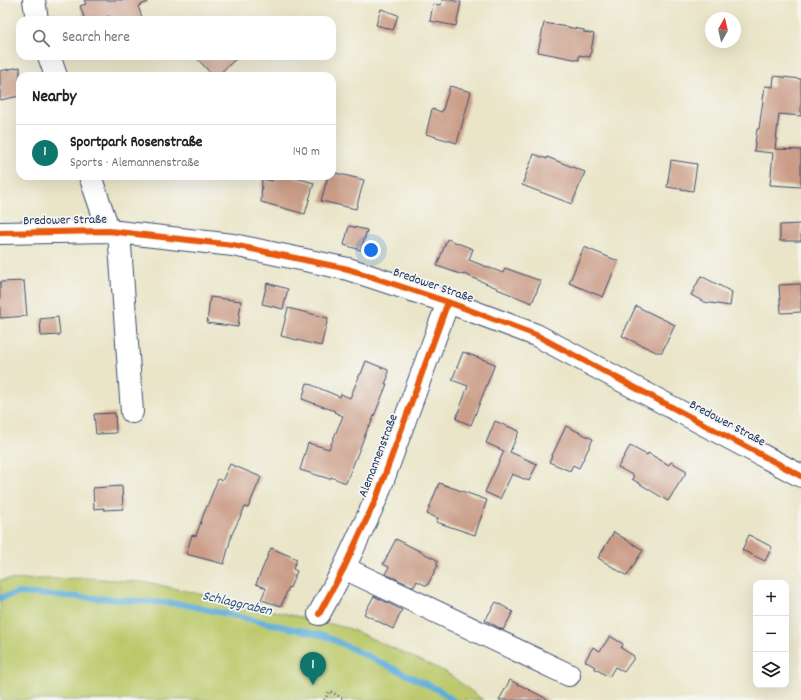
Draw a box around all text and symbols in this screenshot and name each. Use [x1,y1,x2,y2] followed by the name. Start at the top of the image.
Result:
[705,12,741,48] north arrow
[16,16,336,60] search box
[30,27,52,49] icon: search
[62,27,130,49] text: Search here
[32,86,76,110] text: Nearby
[70,132,202,154] text: Sportpark Rosenstraße
[44,143,46,162] text: 1
[293,143,320,162] text: 140 m
[70,154,199,173] text: Sports · Alemannenstraße
[23,211,107,231] street label: Bredower Straße
[361,240,381,260] your location
[390,263,476,309] street label: Bredower Straße
[686,396,769,452] street label: Bredower Straße
[354,411,404,500] street label: Alemannenstraße
[753,580,789,688] map controls
[753,580,789,616] button: +
[200,586,274,622] water label: Schlaggraben
[753,616,789,652] button: −
[300,652,326,685] pin: 1
[753,652,789,688] button: layers

